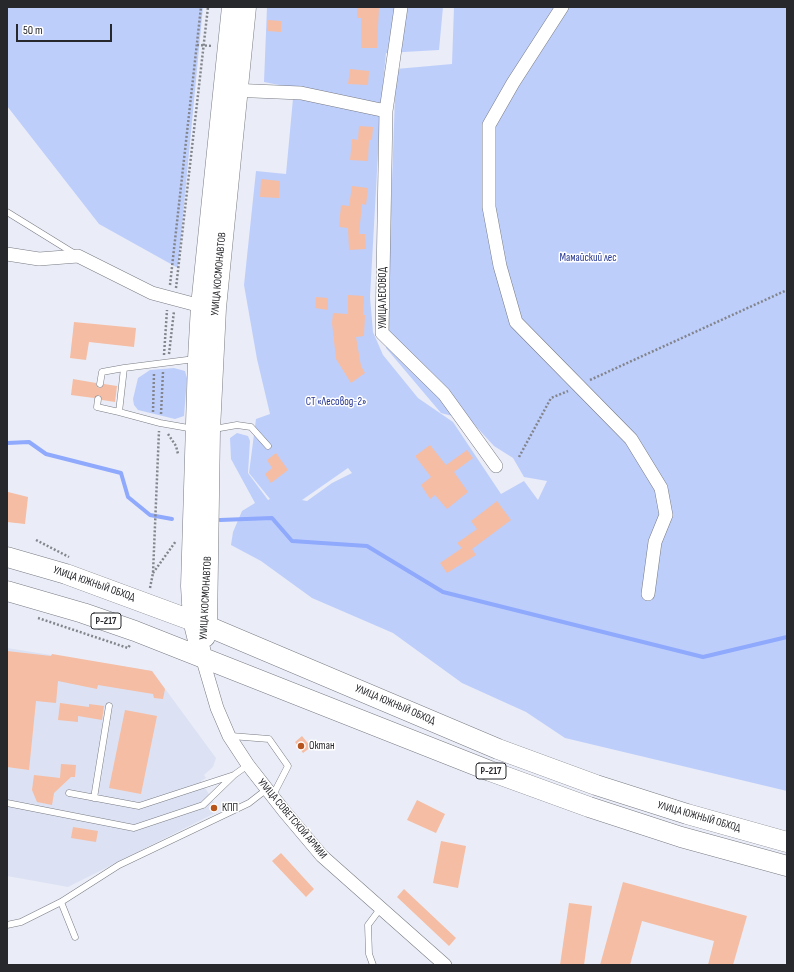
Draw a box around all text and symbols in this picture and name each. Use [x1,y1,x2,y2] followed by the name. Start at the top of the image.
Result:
[18,16,114,42] scale bar
[23,23,43,38] text: 50 m
[209,232,229,316] street label: УЛИЦА КОСМОНАВТОВ
[559,251,617,265] park label: Мамайский лес
[376,267,390,329] street label: УЛИЦА ЛЕСОВОД
[306,395,366,409] park label: СТ «Лесовод-2»
[197,556,215,640] street label: УЛИЦА КОСМОНАВТОВ
[51,564,137,604] street label: УЛИЦА ЮЖНЫЙ ОБХОД
[91,613,121,629] road number: Р-217
[353,682,437,728] street label: УЛИЦА ЮЖНЫЙ ОБХОД
[309,739,334,753] place label: Октан
[296,741,306,751] marker: Октан
[476,763,506,779] road number: Р-217
[255,776,329,862] street label: УЛИЦА СОВЕТСКОЙ АРМИИ
[656,799,742,835] street label: УЛИЦА ЮЖНЫЙ ОБХОД
[222,801,238,815] place label: КПП
[209,803,219,813] marker: КПП

